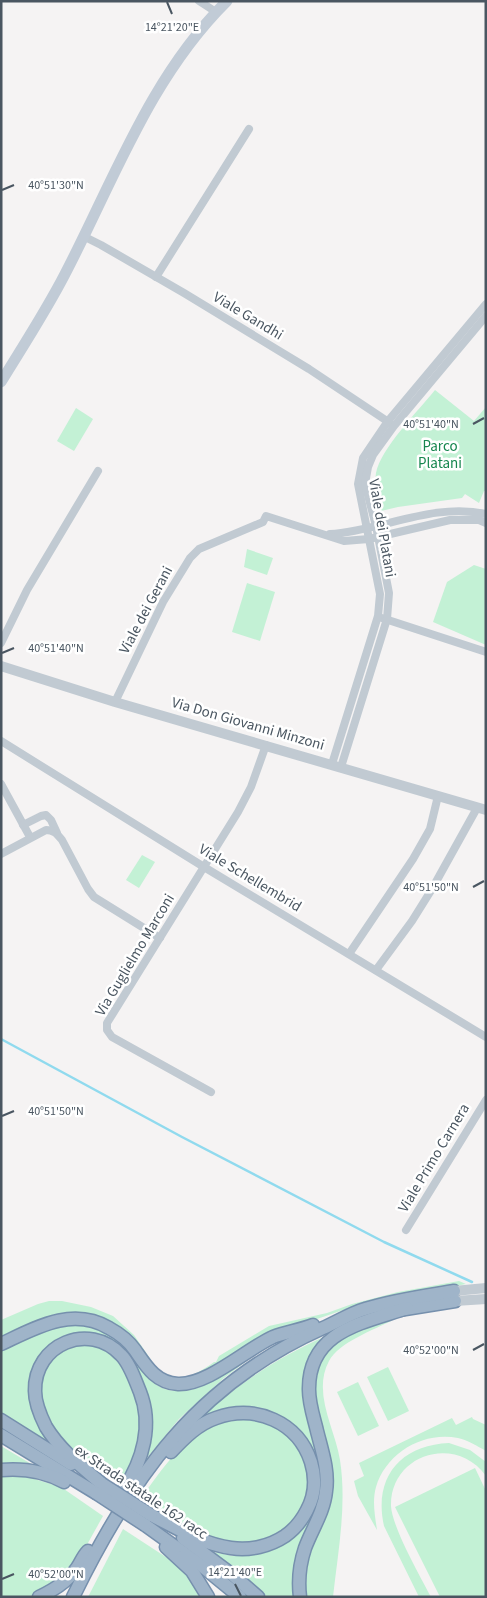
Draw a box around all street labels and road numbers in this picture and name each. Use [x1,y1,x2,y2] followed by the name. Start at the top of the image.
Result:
[209,287,287,345] street label: Viale Gandhi
[363,477,401,579] street label: Viale dei Platani
[114,562,178,658] street label: Viale dei Gerani
[169,692,327,756] street label: Via Don Giovanni Minzoni
[195,839,305,917] street label: Viale Schellembrid
[90,890,180,1020] street label: Via Guglielmo Marconi
[393,1100,475,1216] street label: Viale Primo Carnera
[70,1439,212,1545] street label: ex Strada statale 162 racc

